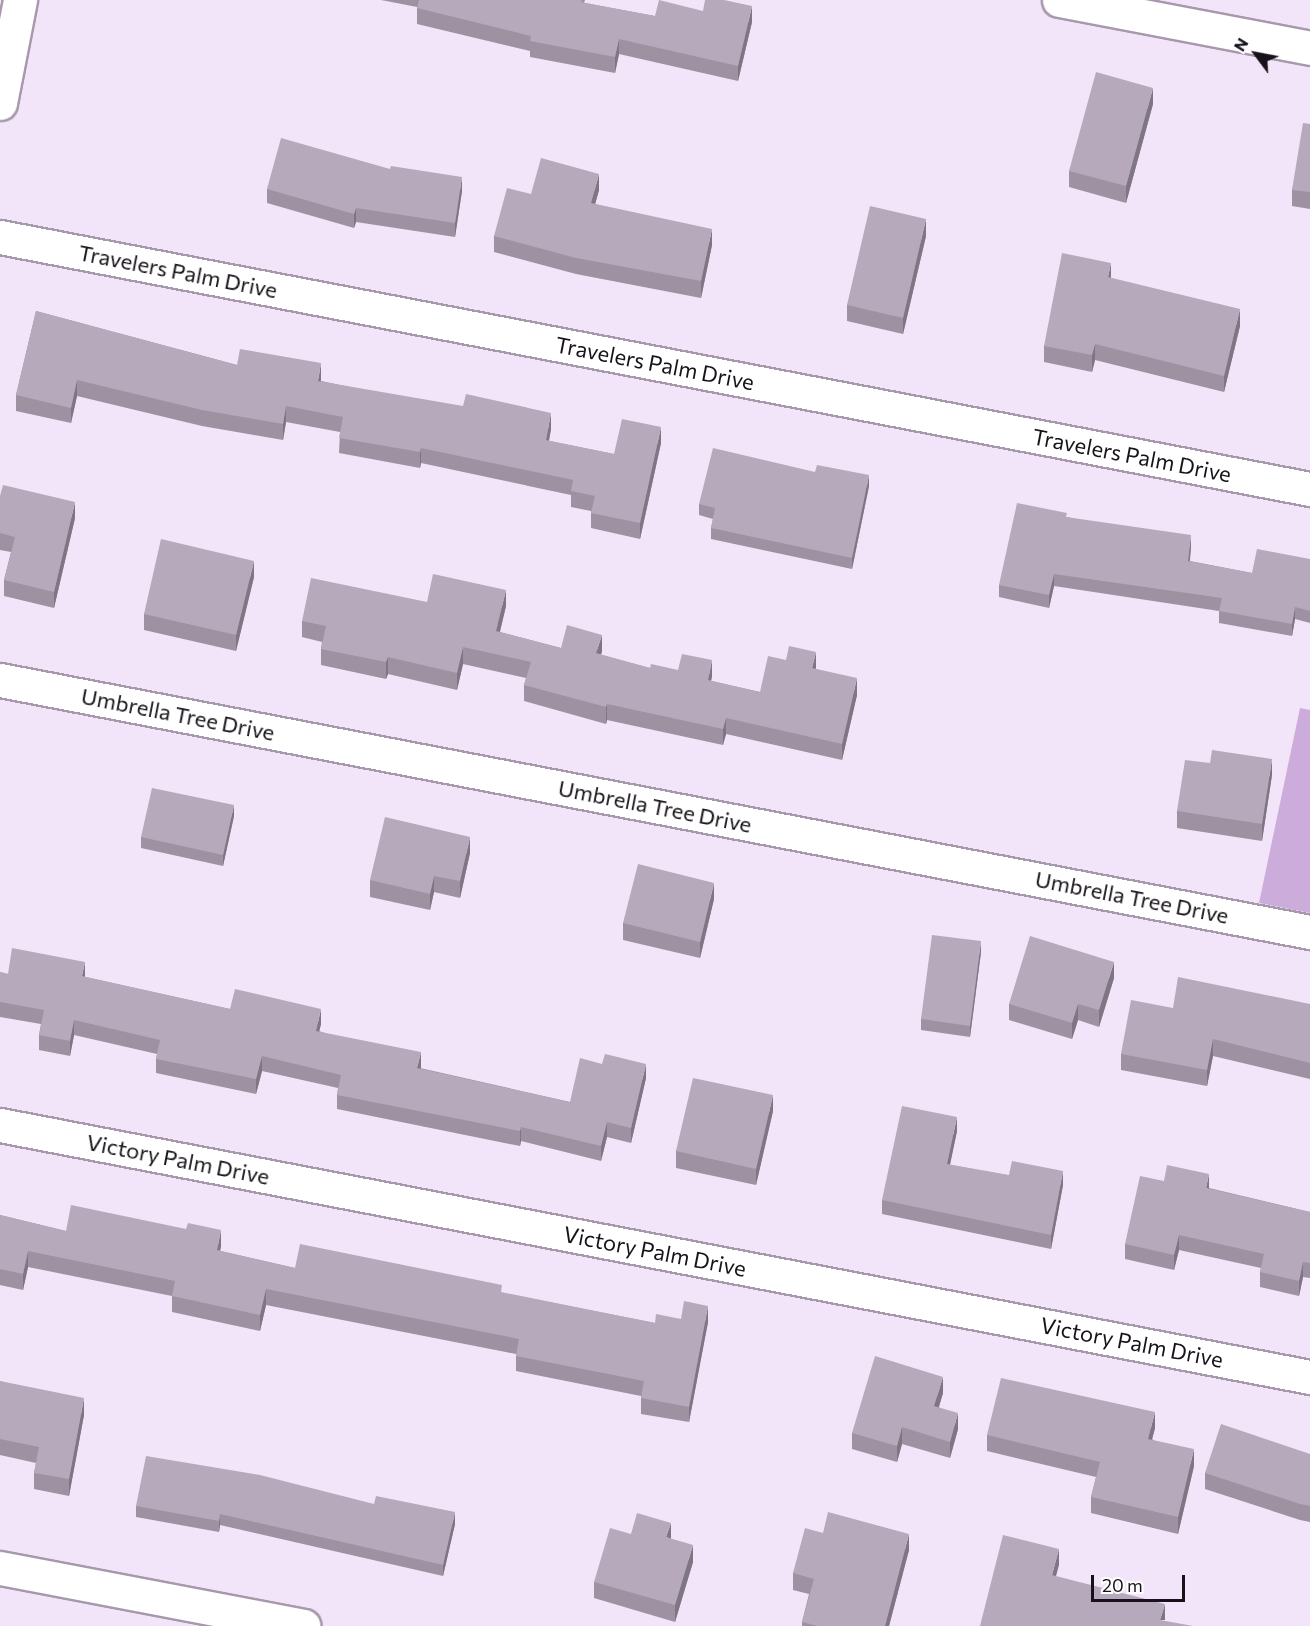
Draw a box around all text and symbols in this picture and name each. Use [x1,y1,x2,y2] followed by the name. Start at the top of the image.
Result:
[1226,24,1286,84] north arrow
[1229,34,1252,54] text: N
[76,239,280,303] street label: Travelers Palm Drive
[553,331,757,395] street label: Travelers Palm Drive
[1030,423,1234,487] street label: Travelers Palm Drive
[79,682,277,746] street label: Umbrella Tree Drive
[556,774,754,838] street label: Umbrella Tree Drive
[1033,865,1231,929] street label: Umbrella Tree Drive
[84,1128,272,1190] street label: Victory Palm Drive
[561,1220,749,1282] street label: Victory Palm Drive
[1038,1311,1226,1373] street label: Victory Palm Drive
[1094,1563,1188,1601] scale bar
[1102,1574,1143,1596] text: 20 m

